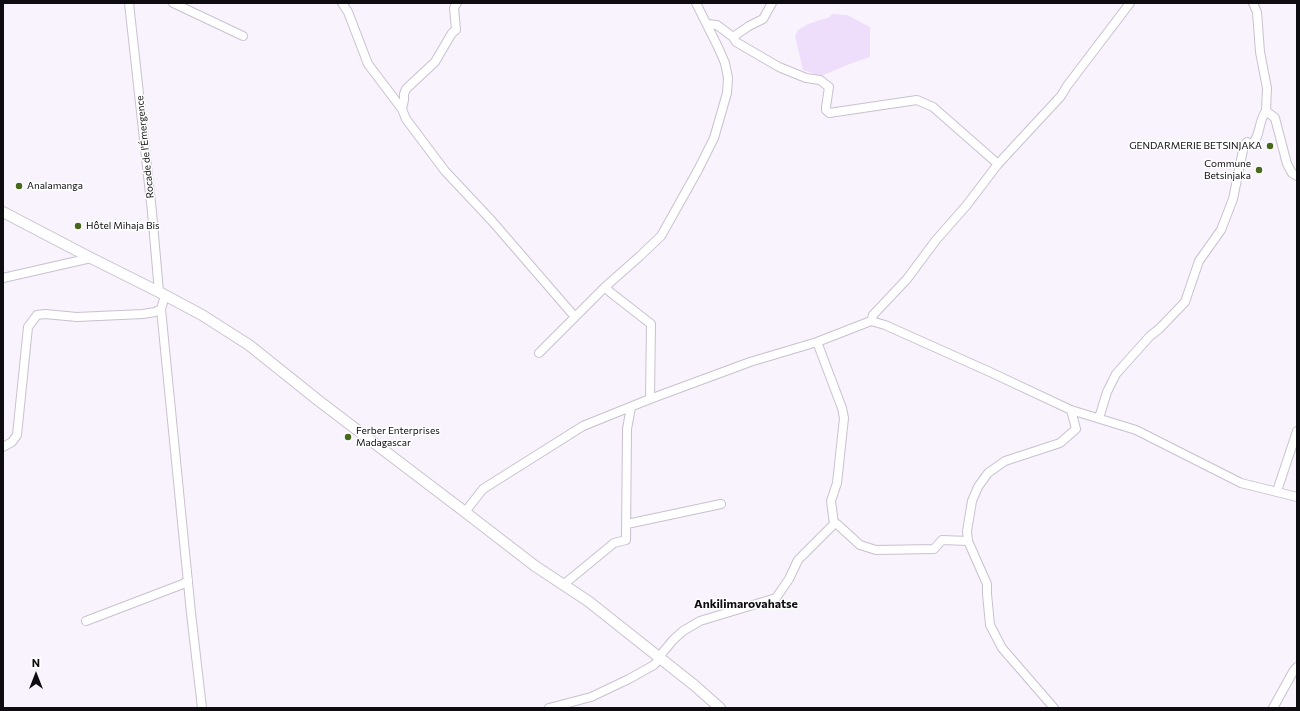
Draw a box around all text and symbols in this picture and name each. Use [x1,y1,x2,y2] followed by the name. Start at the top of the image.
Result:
[134,95,156,199] street label: Rocade de l'Émergence
[1129,140,1262,152] place label: GENDARMERIE BETSINJAKA
[1265,141,1275,151] marker: GENDARMERIE BETSINJAKA
[1204,158,1251,182] place label: Commune Betsinjaka
[1254,165,1264,175] marker: Commune Betsinjaka
[27,180,83,192] place label: Analamanga
[14,181,24,191] marker: Analamanga
[86,220,160,232] place label: Hôtel Mihaja Bis
[73,221,83,231] marker: Hôtel Mihaja Bis
[356,425,440,448] place label: Ferber Enterprises Madagascar
[343,432,353,442] marker: Ferber Enterprises Madagascar
[694,597,798,611] district label: Ankilimarovahatse
[16,655,56,695] north arrow
[32,656,40,669] text: N

